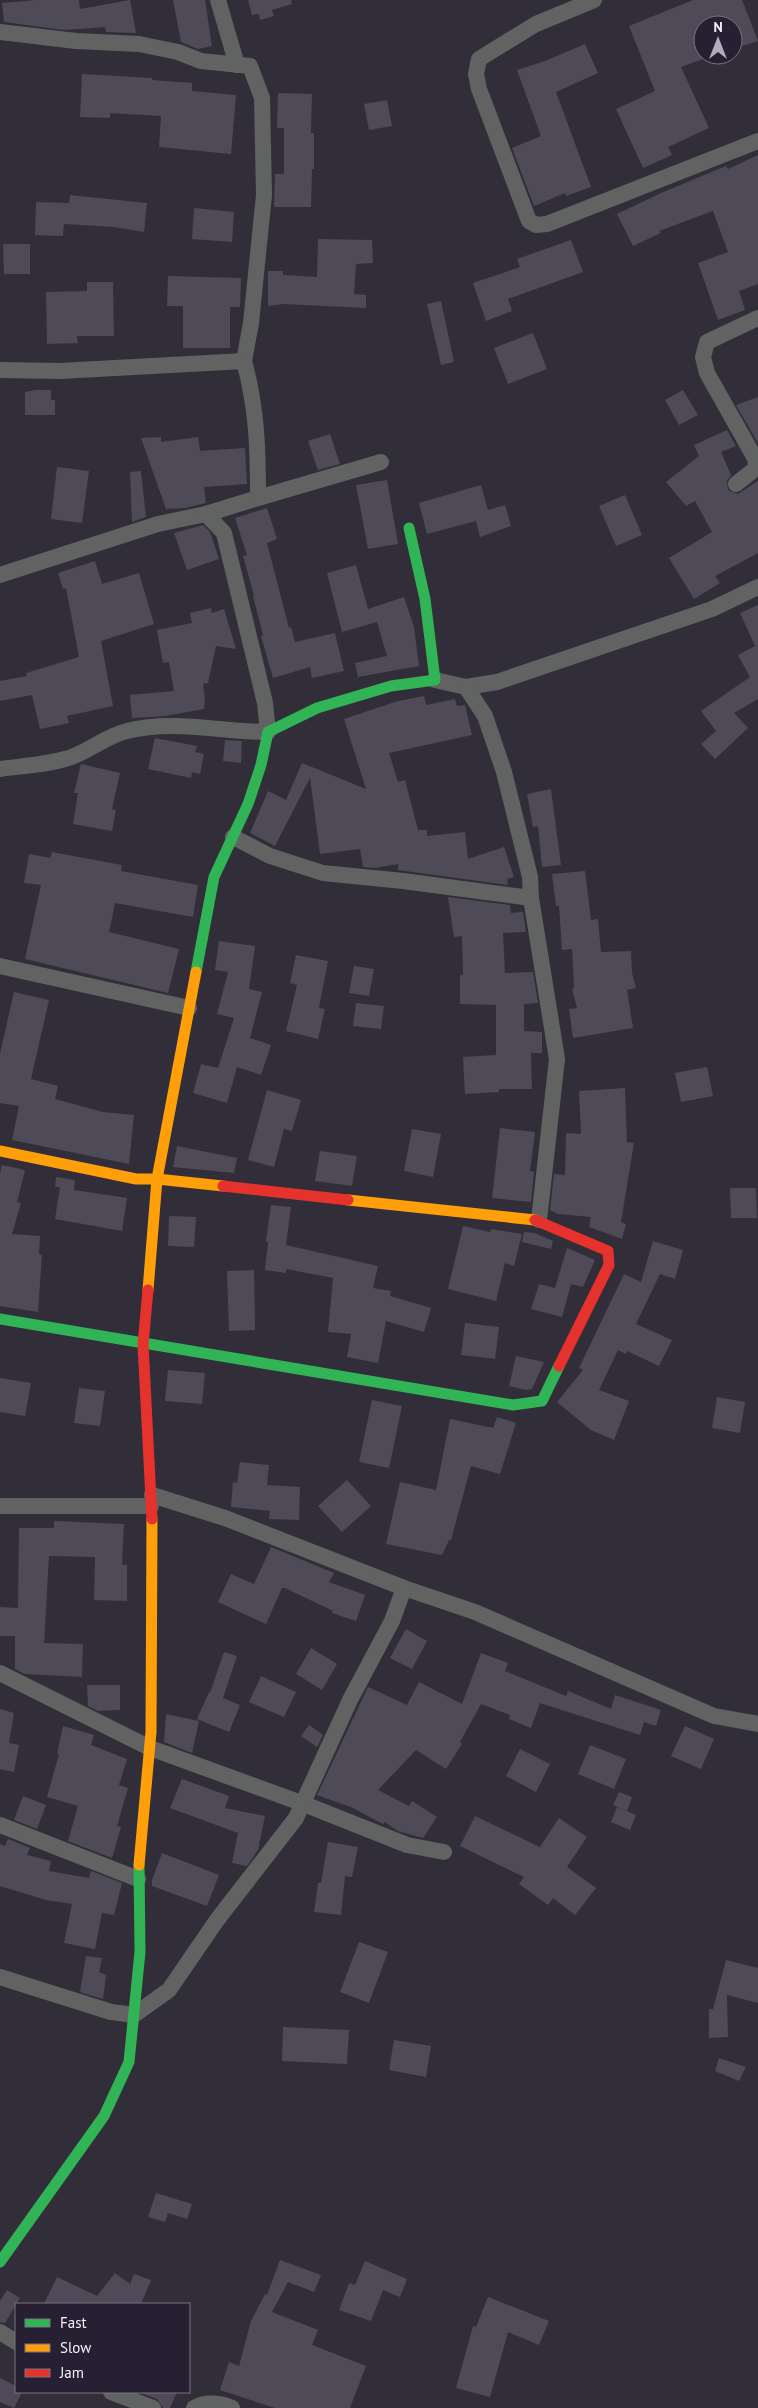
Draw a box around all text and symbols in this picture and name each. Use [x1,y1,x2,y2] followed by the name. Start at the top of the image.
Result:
[693,15,743,65] north arrow
[713,18,723,36] text: N
[15,2303,190,2393] legend
[60,2313,87,2332] text: Fast
[60,2338,91,2357] text: Slow
[59,2363,84,2382] text: Jam

